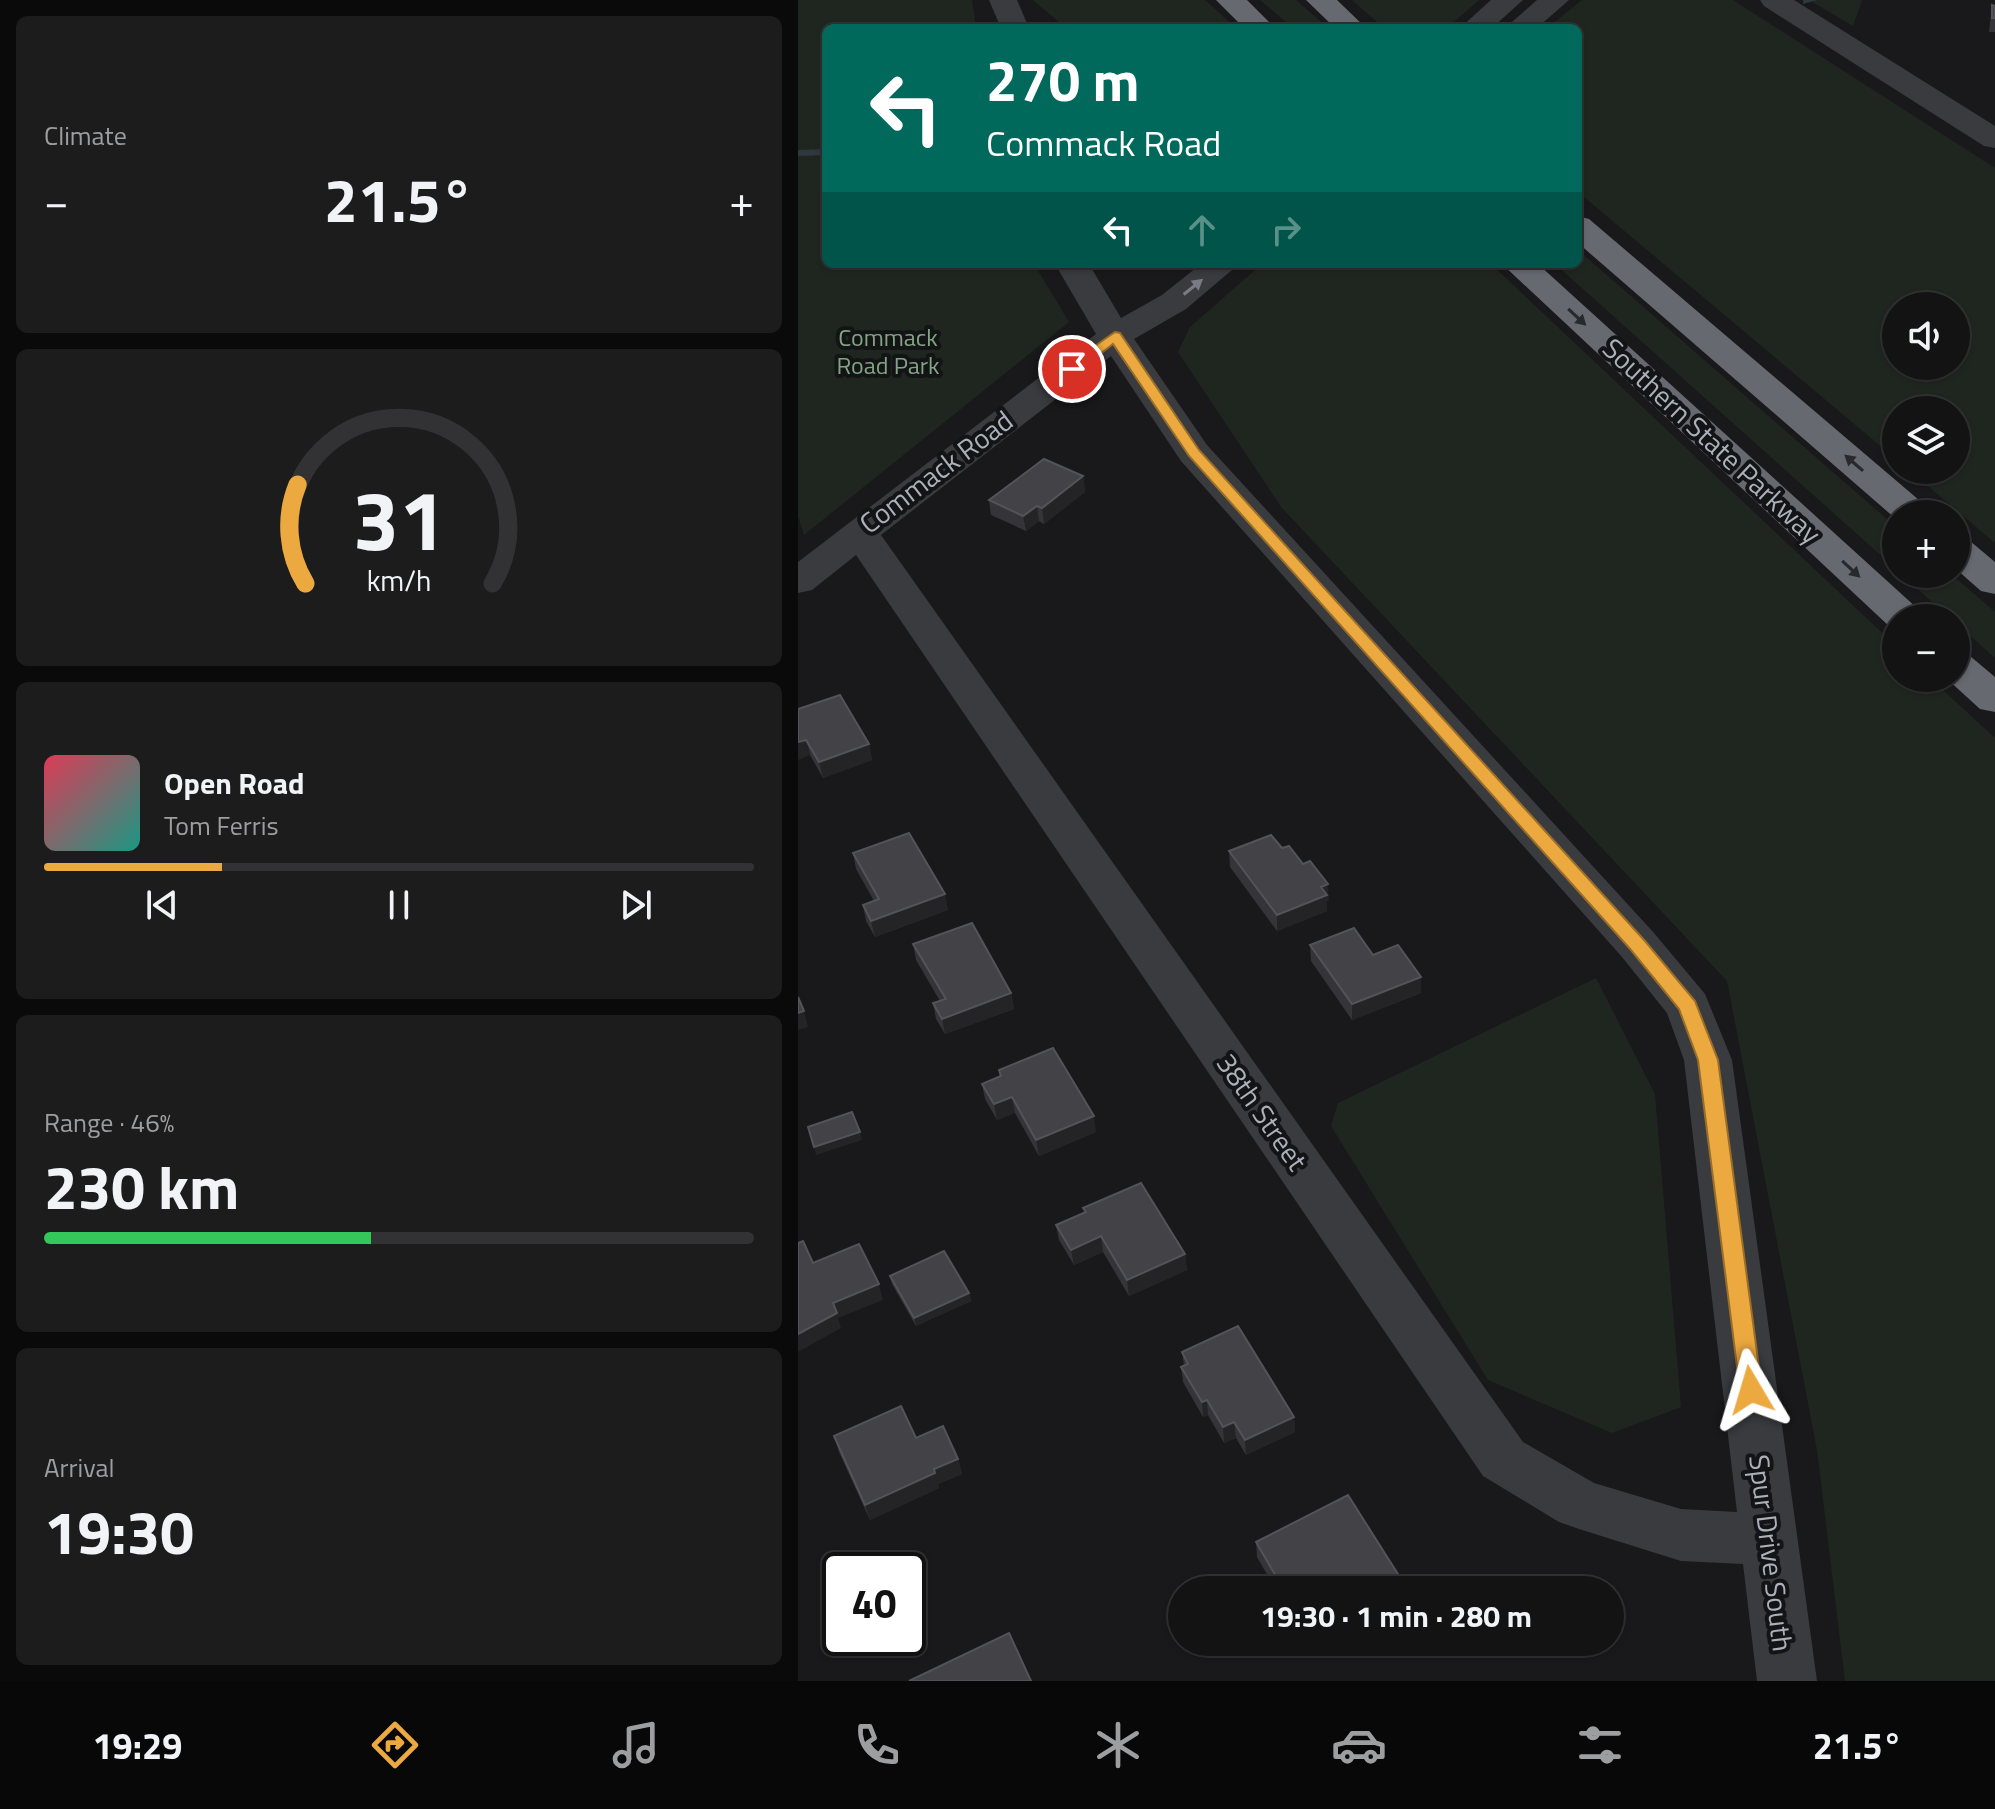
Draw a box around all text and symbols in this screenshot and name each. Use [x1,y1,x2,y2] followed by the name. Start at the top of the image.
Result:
[986,38,1139,123] text: 270 m
[854,56,958,160] icon: left
[986,115,1221,170] text: Commack Road
[44,116,127,155] text: Climate
[324,154,474,245] text: 21.5°
[44,167,69,234] text: −
[729,167,754,234] text: +
[1096,208,1140,252] icon: left
[1180,208,1224,252] icon: ahead
[1264,208,1308,252] icon: right
[1183,279,1203,296] one-way arrow
[1882,292,1970,692] map controls
[1882,292,1970,380] button: sound
[1567,307,1586,325] one-way arrow
[836,319,940,383] park label: Commack Road Park
[1593,327,1832,554] street label: Southern State Parkway
[1038,335,1106,403] pin
[1050,347,1094,391] icon: arrive
[1882,396,1970,484] button: layers
[850,399,1022,544] street label: Commack Road
[352,455,446,581] text: 31
[1845,455,1865,472] one-way arrow
[1882,500,1970,588] button: +
[367,559,431,602] text: km/h
[1841,559,1860,577] one-way arrow
[1882,604,1970,692] button: −
[164,760,305,806] text: Open Road
[164,806,279,845] text: Tom Ferris
[140,883,184,927] icon: previous
[377,883,421,927] icon: pause
[614,883,658,927] icon: next
[1206,1044,1319,1179] street label: 38th Street
[44,1103,174,1142] text: Range · 46%
[44,1141,239,1232] text: 230 km
[1709,1348,1793,1432] position arrow
[44,1448,115,1487] text: Arrival
[1738,1452,1805,1654] street label: Spur Drive South
[44,1486,194,1577] text: 19:30
[822,1552,926,1656] speed limit sign: 40
[1260,1593,1532,1639] text: 19:30 · 1 min · 280 m
[367,1717,423,1773] icon: directions
[608,1717,664,1773] icon: music
[849,1717,905,1773] icon: phone
[1090,1717,1146,1773] icon: climate
[1331,1717,1387,1773] icon: car
[1572,1717,1628,1773] icon: filters
[92,1718,182,1773] text: 19:29
[1813,1718,1903,1773] text: 21.5°

